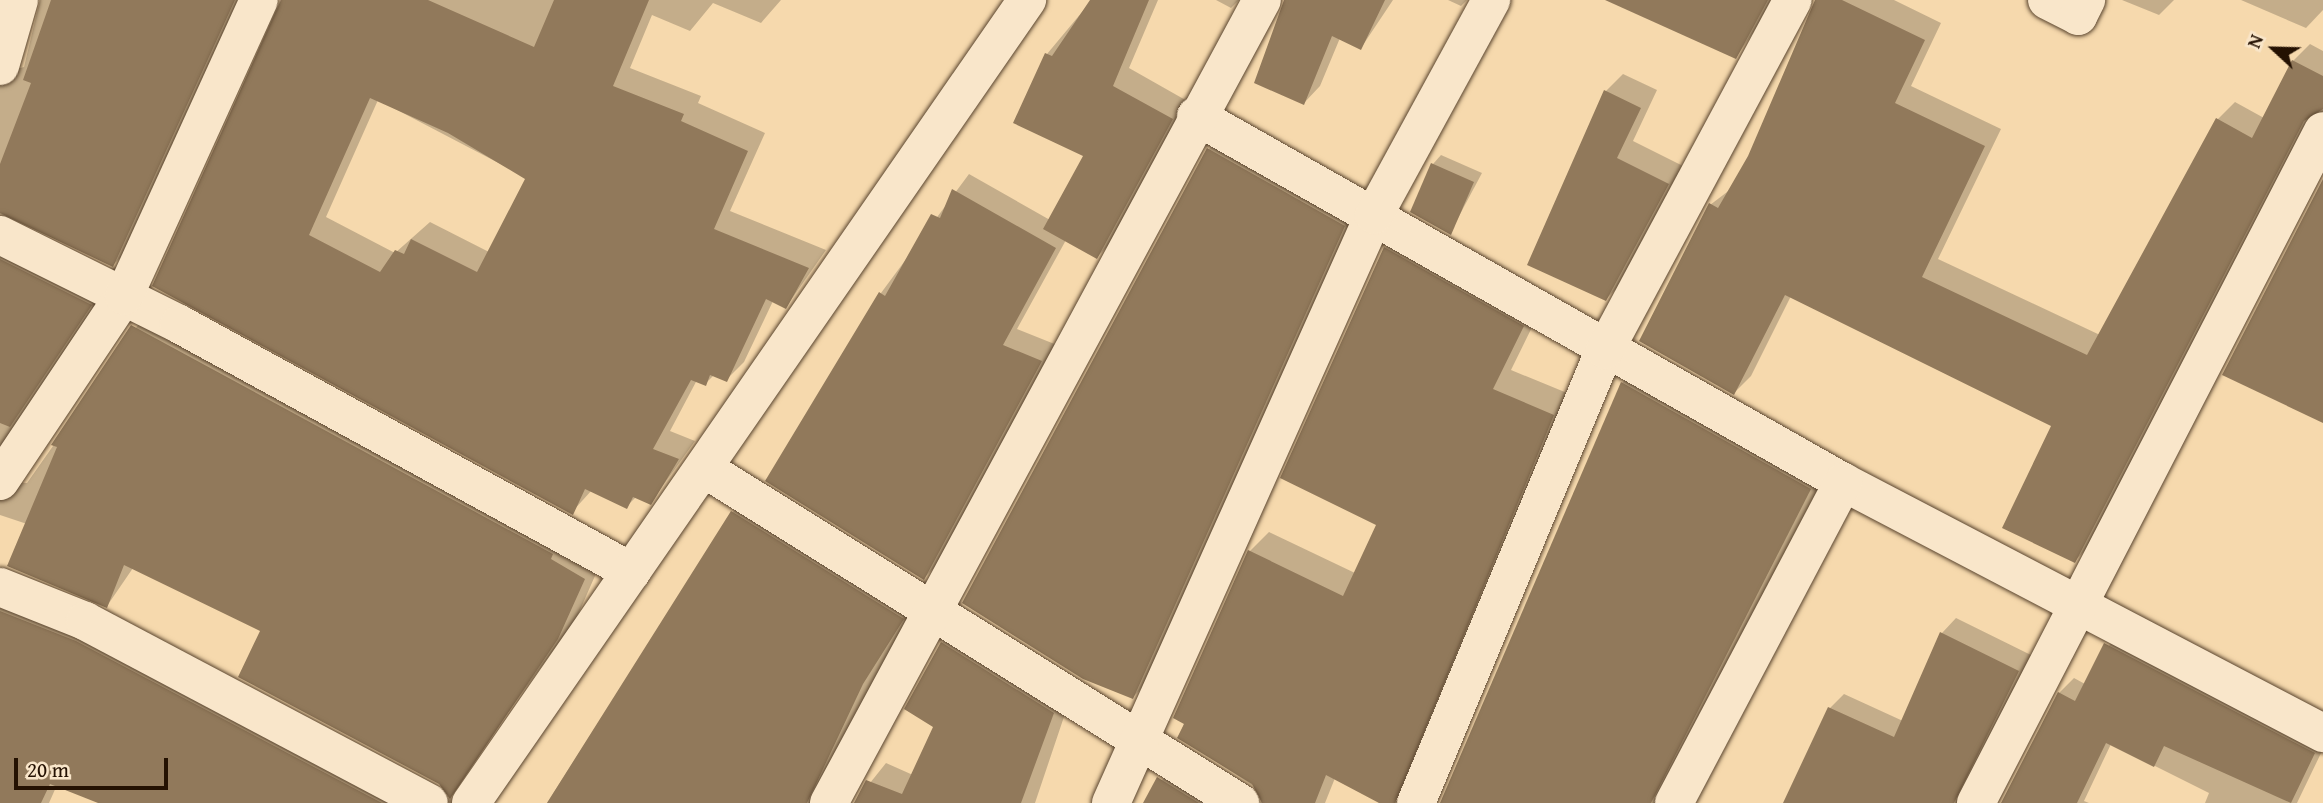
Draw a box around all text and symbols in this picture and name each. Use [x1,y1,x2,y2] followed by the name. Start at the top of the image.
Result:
[2239,14,2309,84] north arrow
[2239,30,2270,52] text: N
[18,744,172,788] scale bar
[27,754,69,785] text: 20 m

